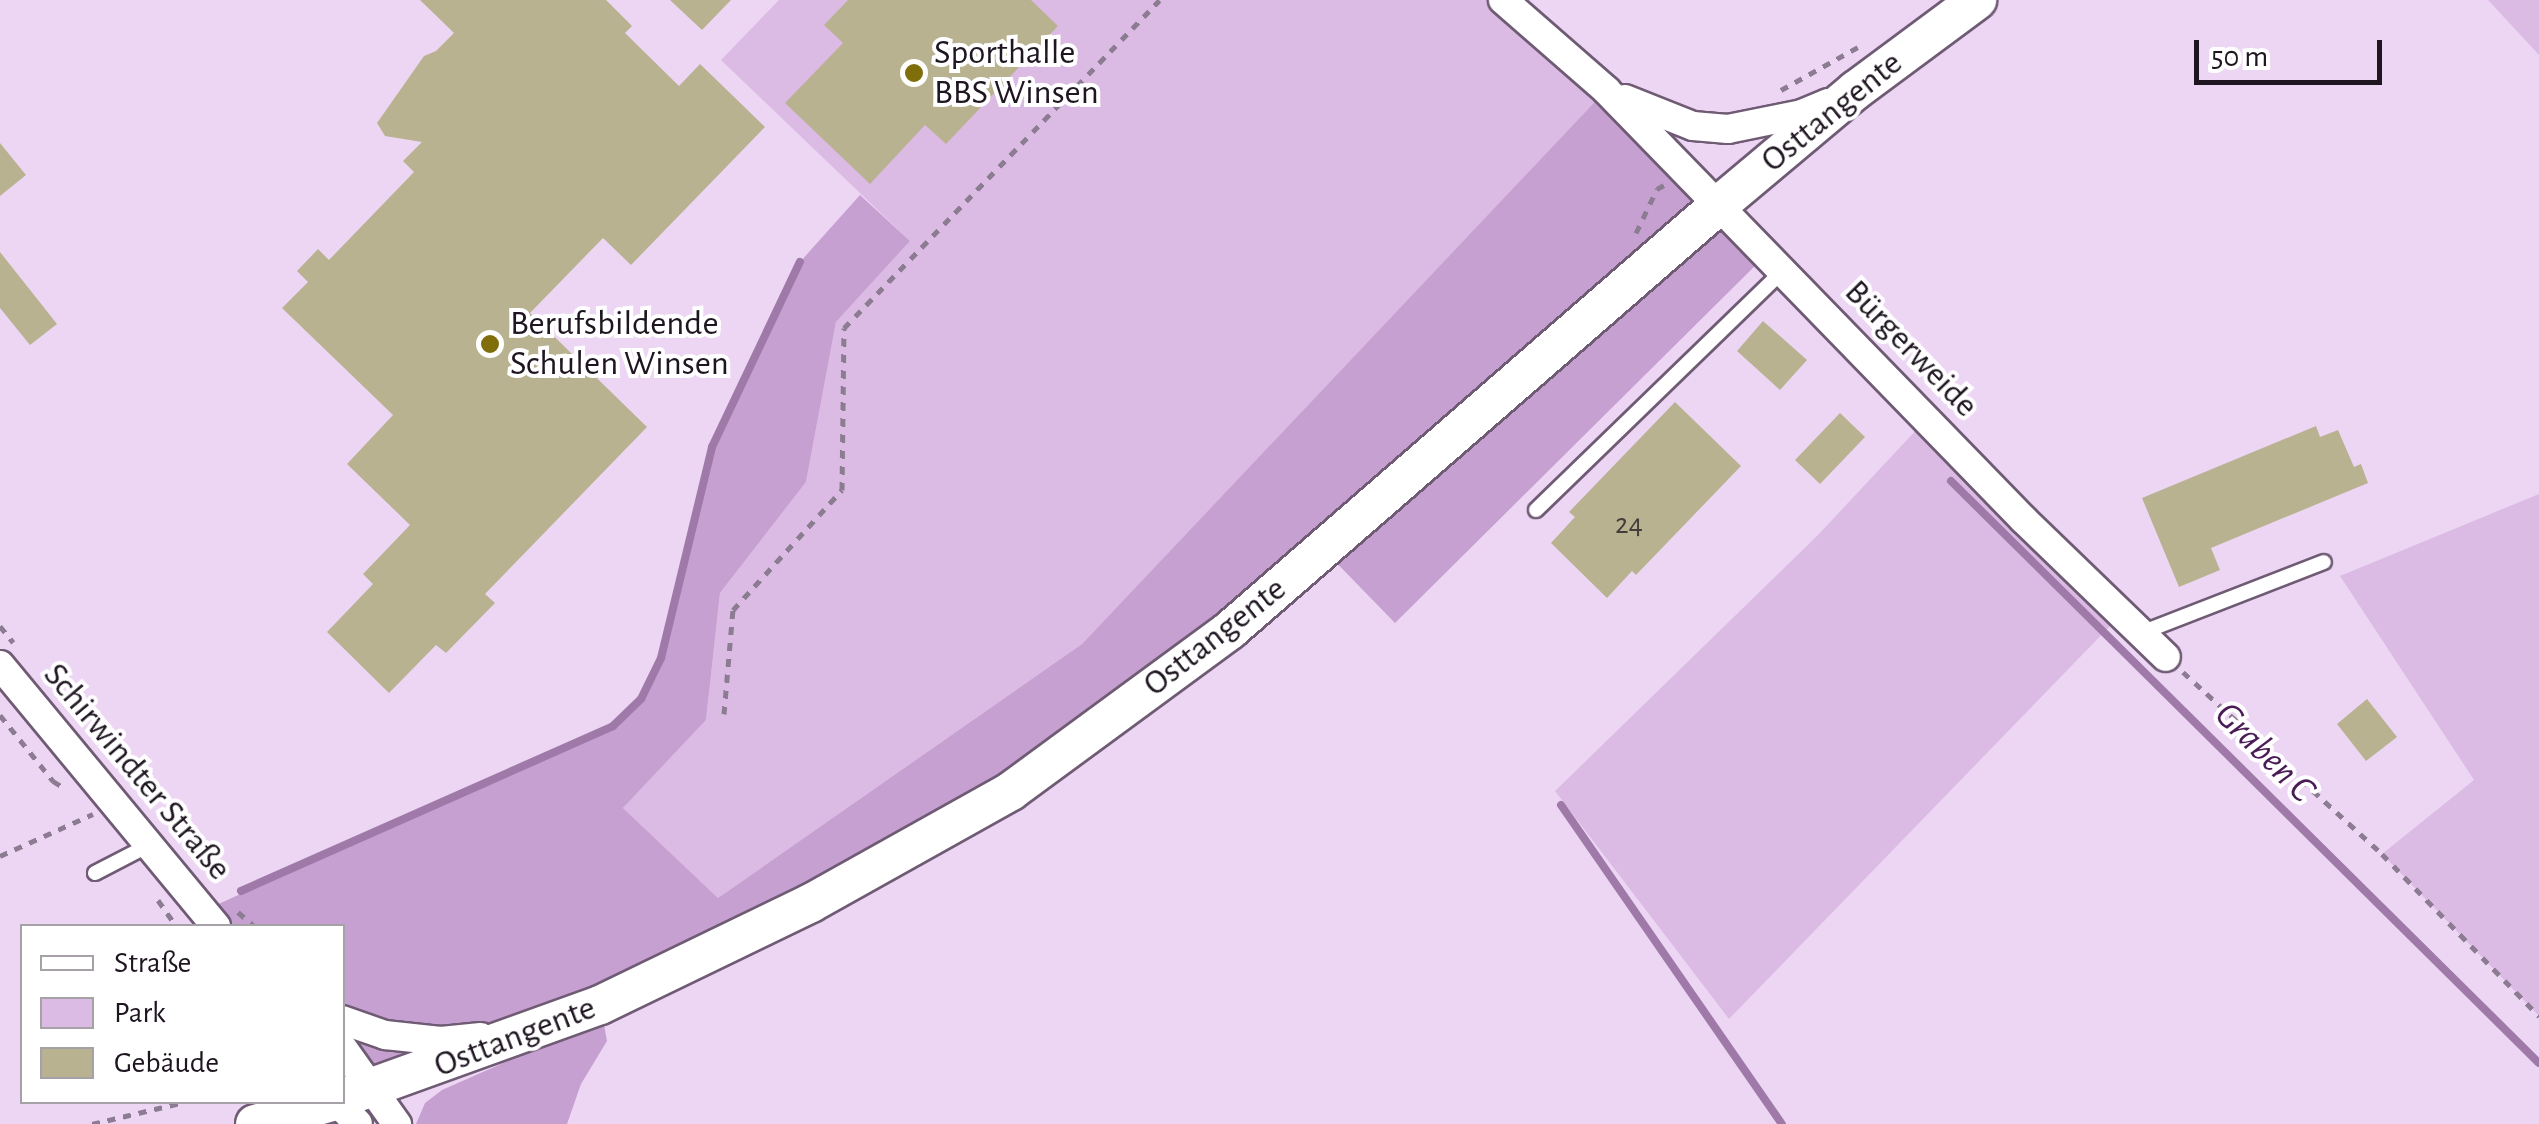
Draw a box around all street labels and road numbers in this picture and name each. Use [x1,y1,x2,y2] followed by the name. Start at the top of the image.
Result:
[1753,42,1911,182] street label: Osttangente
[1835,272,1987,426] street label: Bürgerweide
[1135,568,1295,706] street label: Osttangente
[34,655,240,889] street label: Schirwindter Straße
[428,987,602,1087] street label: Osttangente

